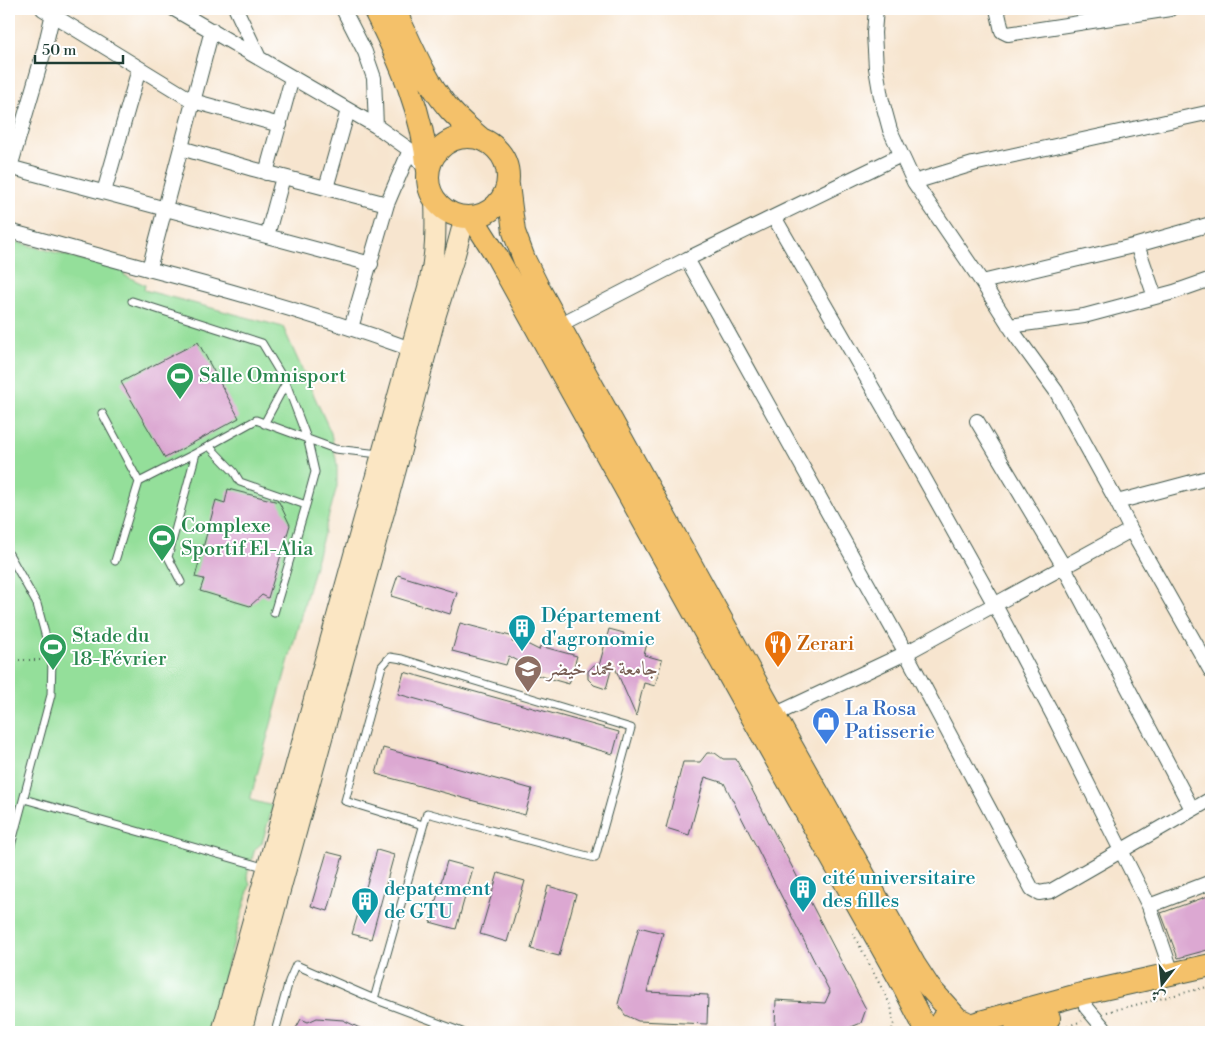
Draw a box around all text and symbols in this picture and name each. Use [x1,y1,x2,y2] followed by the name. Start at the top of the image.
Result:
[35,32,122,64] scale bar
[42,41,76,60] text: 50 m
[165,361,195,400] sports icon: Salle Omnisport
[199,364,346,389] place label: Salle Omnisport
[181,514,314,562] place label: Complexe Sportif El-Alia
[147,523,177,562] sports icon: Complexe Sportif El-Alia
[541,604,661,652] place label: Département d'agronomie
[507,613,537,652] building icon: Département d'agronomie
[72,624,167,672] place label: Stade du 18-Février
[763,629,793,668] restaurant icon: Zerari
[38,632,68,671] sports icon: Stade du 18-Février
[797,632,855,657] place label: Zerari
[513,654,543,693] school or university icon: جامعة محمد خيضر
[545,657,658,682] place label: جامعة محمد خيضر
[845,697,935,745] place label: La Rosa Patisserie
[811,706,841,745] shop icon: La Rosa Patisserie
[822,866,976,914] place label: cité universitaire des filles
[788,874,818,913] building icon: cité universitaire des filles
[384,877,491,925] place label: depatement de GTU
[350,886,380,925] building icon: depatement de GTU
[1138,958,1188,1008] north arrow
[1149,985,1168,1006] text: ش

